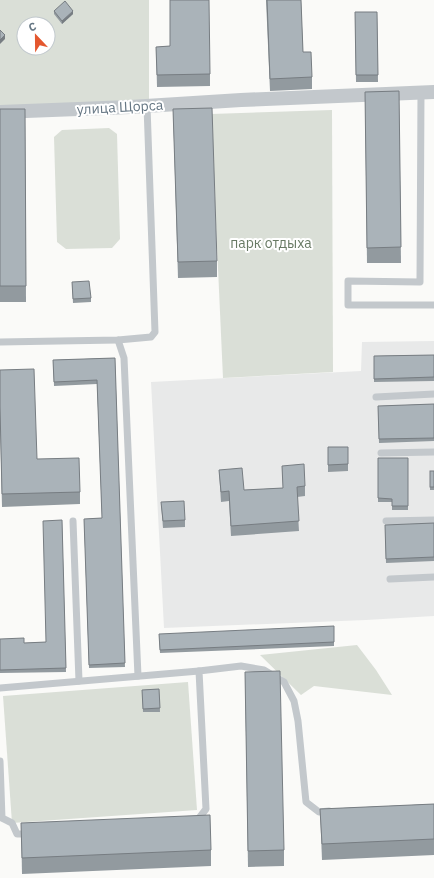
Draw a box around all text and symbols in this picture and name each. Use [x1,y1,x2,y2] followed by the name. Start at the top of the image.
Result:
[16,16,56,56] north arrow
[26,19,38,35] text: С
[76,96,164,118] street label: улица Щорса
[230,234,312,252] park label: парк отдыха

